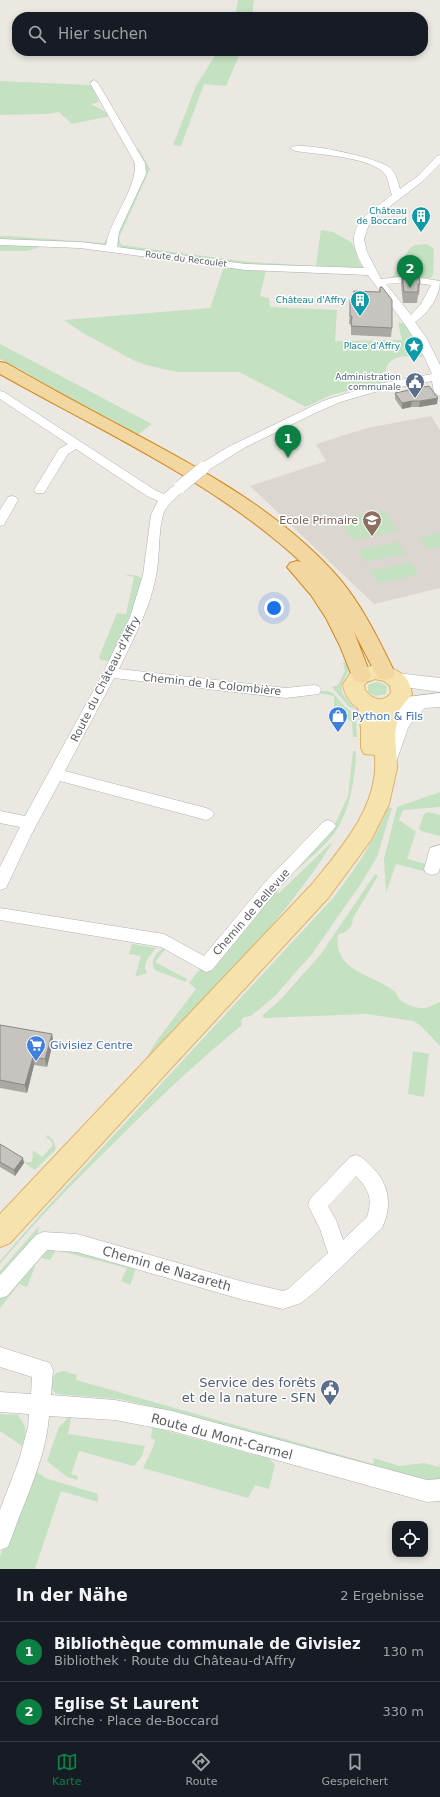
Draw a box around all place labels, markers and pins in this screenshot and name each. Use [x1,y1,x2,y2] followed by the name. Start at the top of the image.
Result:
[410,205,432,233] building icon: Château de Boccard
[357,206,407,226] place label: Château de Boccard
[397,255,423,288] pin: 2
[349,289,371,317] building icon: Château d'Affry
[276,295,347,305] place label: Château d'Affry
[403,335,425,363] place icon: Place d'Affry
[344,341,401,351] place label: Place d'Affry
[404,371,426,399] public building icon: Administration communale
[335,372,401,392] place label: Administration communale
[275,425,301,458] pin: 1
[361,509,383,537] school or university icon: Ecole Primaire
[279,514,358,527] place label: Ecole Primaire
[327,705,349,733] shop icon: Python & Fils
[352,710,423,723] place label: Python & Fils
[25,1034,47,1062] supermarket icon: Givisiez Centre
[50,1039,133,1052] place label: Givisiez Centre
[182,1375,316,1405] place label: Service des forêts et de la nature - SFN
[319,1378,341,1406] public building icon: Service des forêts et de la nature - SFN

